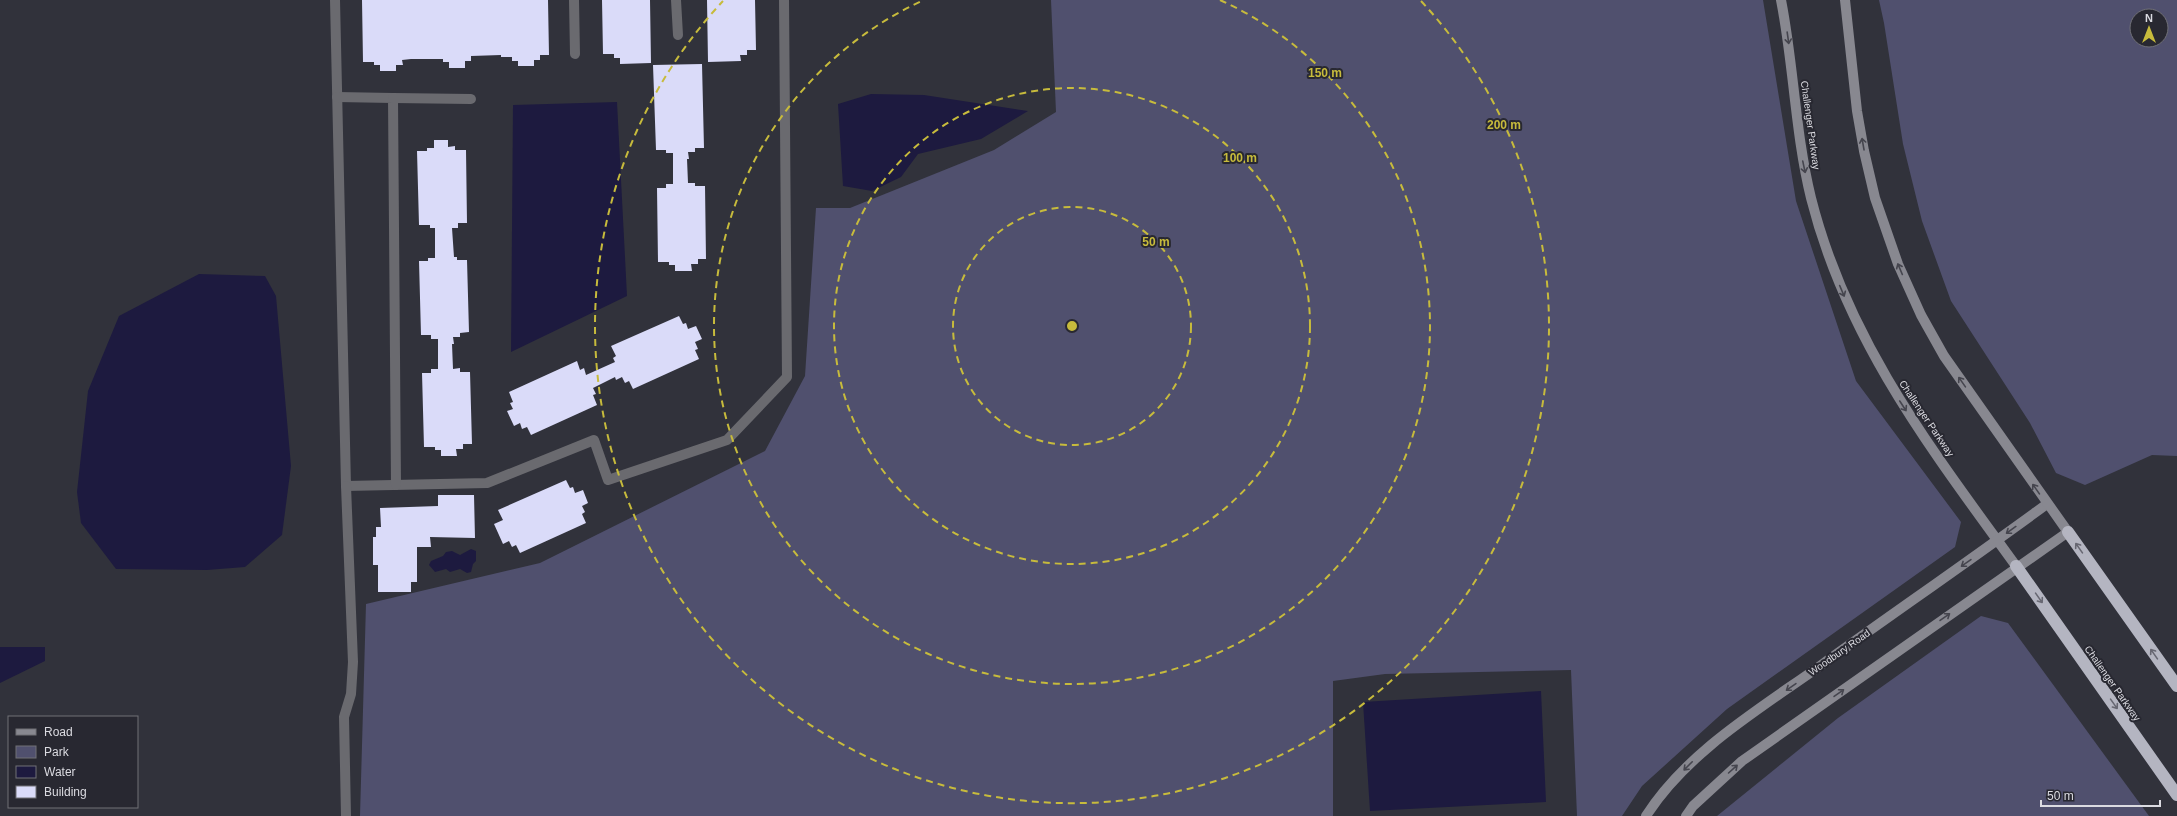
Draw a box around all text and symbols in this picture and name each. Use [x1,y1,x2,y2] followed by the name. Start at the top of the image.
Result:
[2129,8,2169,48] north arrow
[2145,12,2153,24] text: N
[1784,31,1792,44] one-way arrow
[1308,66,1342,80] text: 150 m
[1799,80,1822,170] street label: Challenger Parkway
[1487,118,1521,132] text: 200 m
[1859,138,1867,151] one-way arrow
[1223,151,1257,165] text: 100 m
[1801,160,1809,173] one-way arrow
[1142,235,1170,249] text: 50 m
[1896,263,1903,275] one-way arrow
[1839,285,1847,297] one-way arrow
[1065,319,1079,333] centre of rings
[1958,377,1966,388] one-way arrow
[1897,378,1956,458] street label: Challenger Parkway
[1899,400,1907,411] one-way arrow
[2032,484,2040,495] one-way arrow
[2005,526,2016,534] one-way arrow
[2075,543,2083,554] one-way arrow
[1960,559,1971,567] one-way arrow
[2035,592,2043,603] one-way arrow
[1939,613,1950,621] one-way arrow
[1807,627,1872,678] street label: Woodbury Road
[2082,643,2143,723] street label: Challenger Parkway
[2150,649,2159,660] one-way arrow
[1786,683,1797,691] one-way arrow
[1833,689,1844,697] one-way arrow
[2110,699,2118,710] one-way arrow
[8,716,138,808] legend
[44,725,73,739] text: Road
[44,745,70,759] text: Park
[1684,761,1693,771] one-way arrow
[44,765,76,779] text: Water
[1728,765,1738,774] one-way arrow
[2041,782,2160,808] scale bar
[44,785,87,799] text: Building
[2047,789,2074,803] text: 50 m

